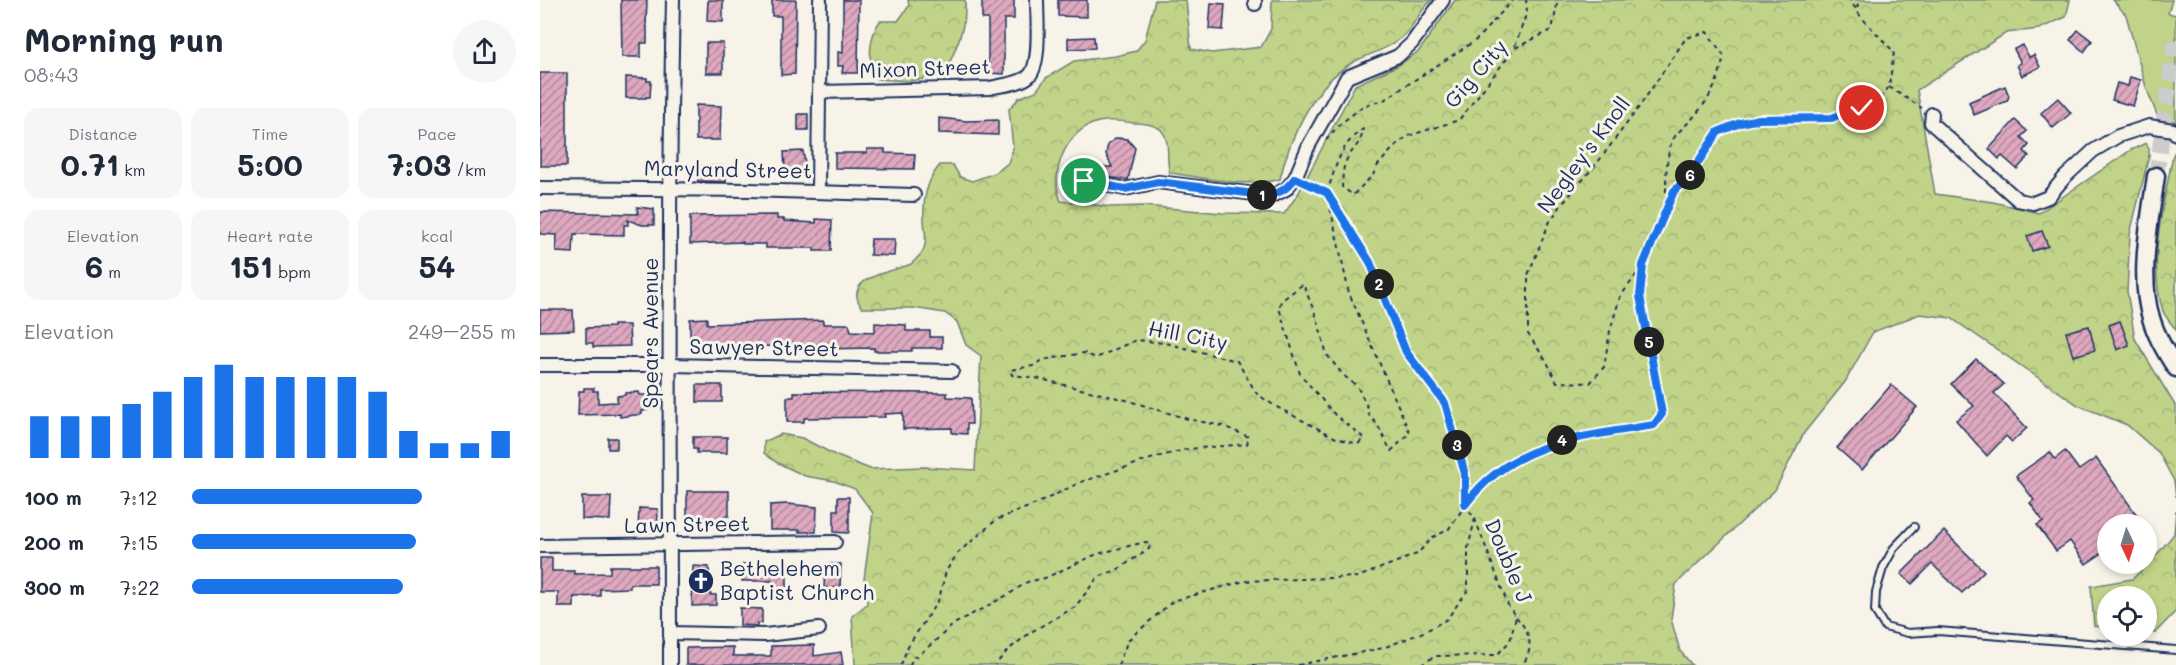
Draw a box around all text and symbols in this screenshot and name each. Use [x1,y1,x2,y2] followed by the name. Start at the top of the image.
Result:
[24,17,224,60] text: Morning run
[453,20,516,83] button: share
[1438,33,1512,113] street label: Gig City
[859,52,991,83] street label: Mixon Street
[24,61,78,87] text: 08:43
[1836,82,1887,133] pin
[1530,91,1635,218] street label: Negley's Knoll
[1845,91,1878,124] icon: check
[69,123,137,144] text: Distance
[252,123,288,144] text: Time
[417,123,457,144] text: Pace
[61,144,119,184] text: 0.71
[237,144,303,184] text: 5:00
[388,144,451,184] text: 7:03
[644,154,812,183] street label: Maryland Street
[1058,155,1109,206] pin
[119,159,145,180] text: km
[451,159,486,180] text: /km
[1675,160,1705,190] pin: 6
[1067,164,1100,197] icon: arrive
[1685,164,1695,185] text: 6
[1247,180,1277,210] pin: 1
[1258,184,1266,205] text: 1
[67,225,139,246] text: Elevation
[227,225,313,246] text: Heart rate
[421,225,453,246] text: kcal
[85,246,103,286] text: 6
[229,246,273,286] text: 151
[419,246,455,286] text: 54
[636,258,663,409] street label: Spears Avenue
[103,261,121,282] text: m
[273,261,311,282] text: bpm
[1364,269,1394,299] pin: 2
[1375,273,1383,294] text: 2
[1146,314,1230,355] street label: Hill City
[24,318,114,344] text: Elevation
[408,318,516,344] text: 249–255 m
[1634,327,1664,357] pin: 5
[1644,331,1654,352] text: 5
[689,332,839,361] street label: Sawyer Street
[1547,425,1577,455] pin: 4
[1557,429,1567,450] text: 4
[1442,430,1472,460] pin: 3
[1452,434,1462,455] text: 3
[24,484,82,510] text: 100 m
[120,484,157,510] text: 7:12
[624,509,750,538] street label: Lawn Street
[2097,514,2157,574] north arrow
[2097,514,2157,646] map controls
[1480,515,1539,607] street label: Double J
[24,529,84,555] text: 200 m
[120,529,158,555] text: 7:15
[720,554,874,605] place label: Bethelehem Baptist Church
[686,566,716,596] church icon: Bethelehem Baptist Church
[24,574,85,600] text: 300 m
[120,574,160,600] text: 7:22
[2097,586,2157,646] button: locate

